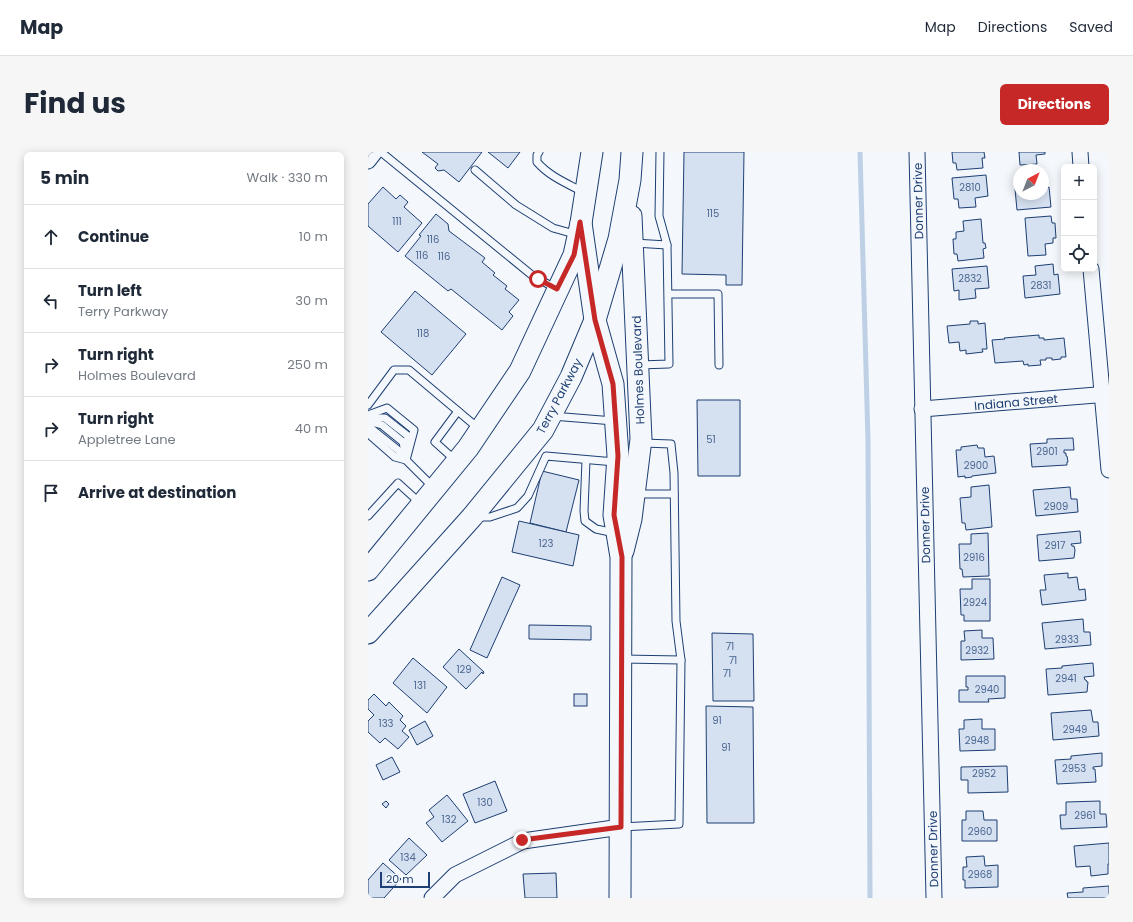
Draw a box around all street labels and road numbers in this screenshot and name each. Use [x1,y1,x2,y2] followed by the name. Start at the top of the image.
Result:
[909,162,927,240] street label: Donner Drive
[628,315,648,425] street label: Holmes Boulevard
[532,355,586,437] street label: Terry Parkway
[973,390,1059,414] street label: Indiana Street
[916,486,934,564] street label: Donner Drive
[924,810,942,888] street label: Donner Drive

